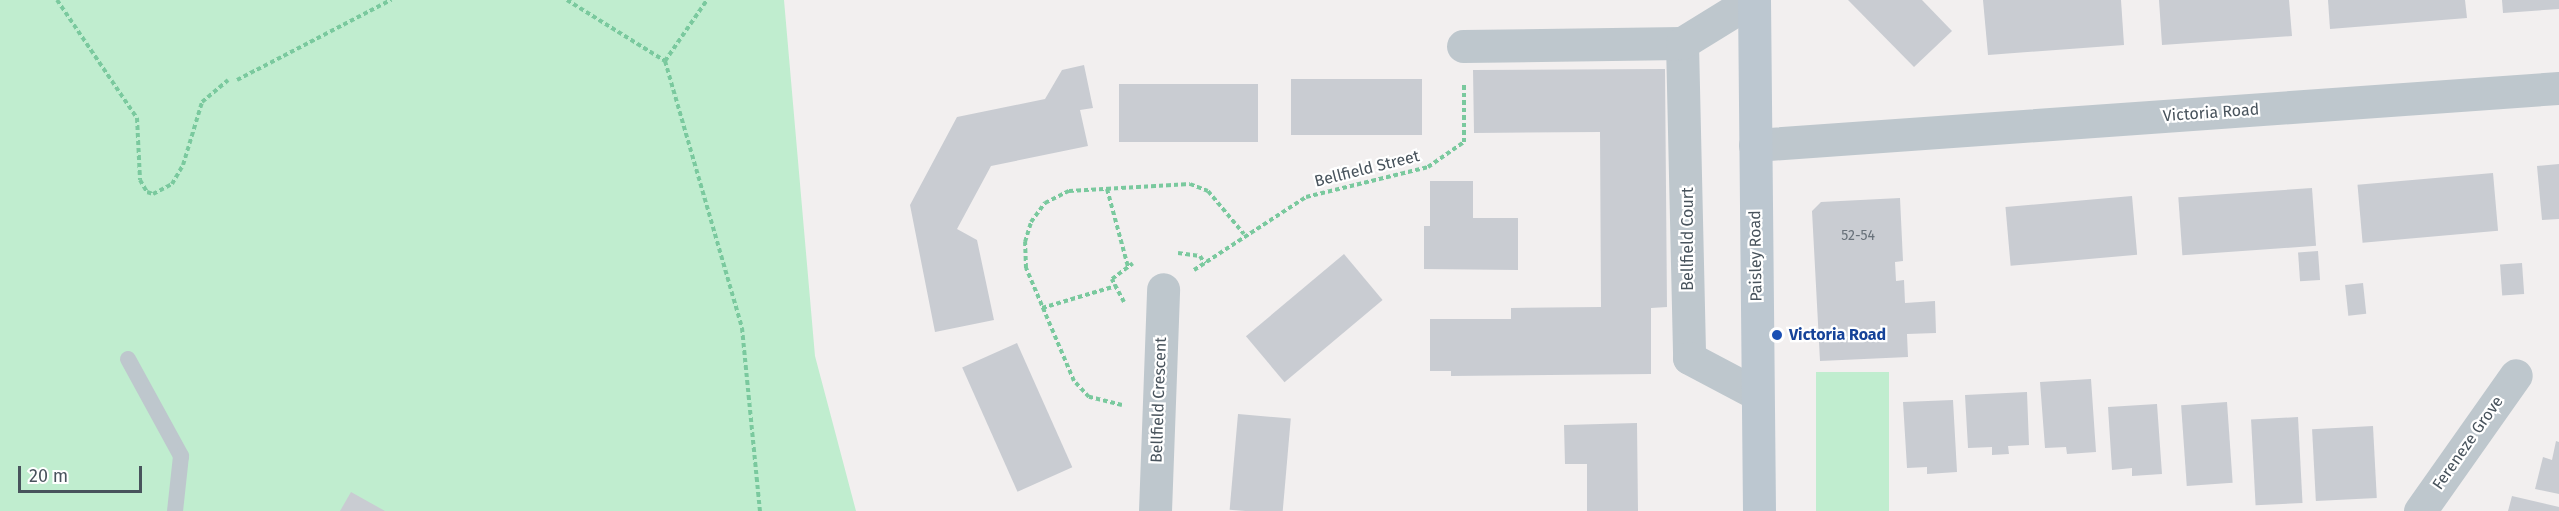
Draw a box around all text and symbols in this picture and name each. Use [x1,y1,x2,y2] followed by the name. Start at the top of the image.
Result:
[2162,100,2260,126] street label: Victoria Road
[1312,147,1422,191] street label: Bellfield Street
[1678,187,1698,291] street label: Bellfield Court
[1746,210,1766,302] street label: Paisley Road
[1841,228,1875,244] house number: 52-54
[1789,325,1886,345] place label: Victoria Road
[1770,328,1784,342] marker: Victoria Road
[1147,337,1171,463] street label: Bellfield Crescent
[2429,392,2507,494] street label: Fereneze Grove
[21,454,146,492] scale bar
[29,465,68,487] text: 20 m

